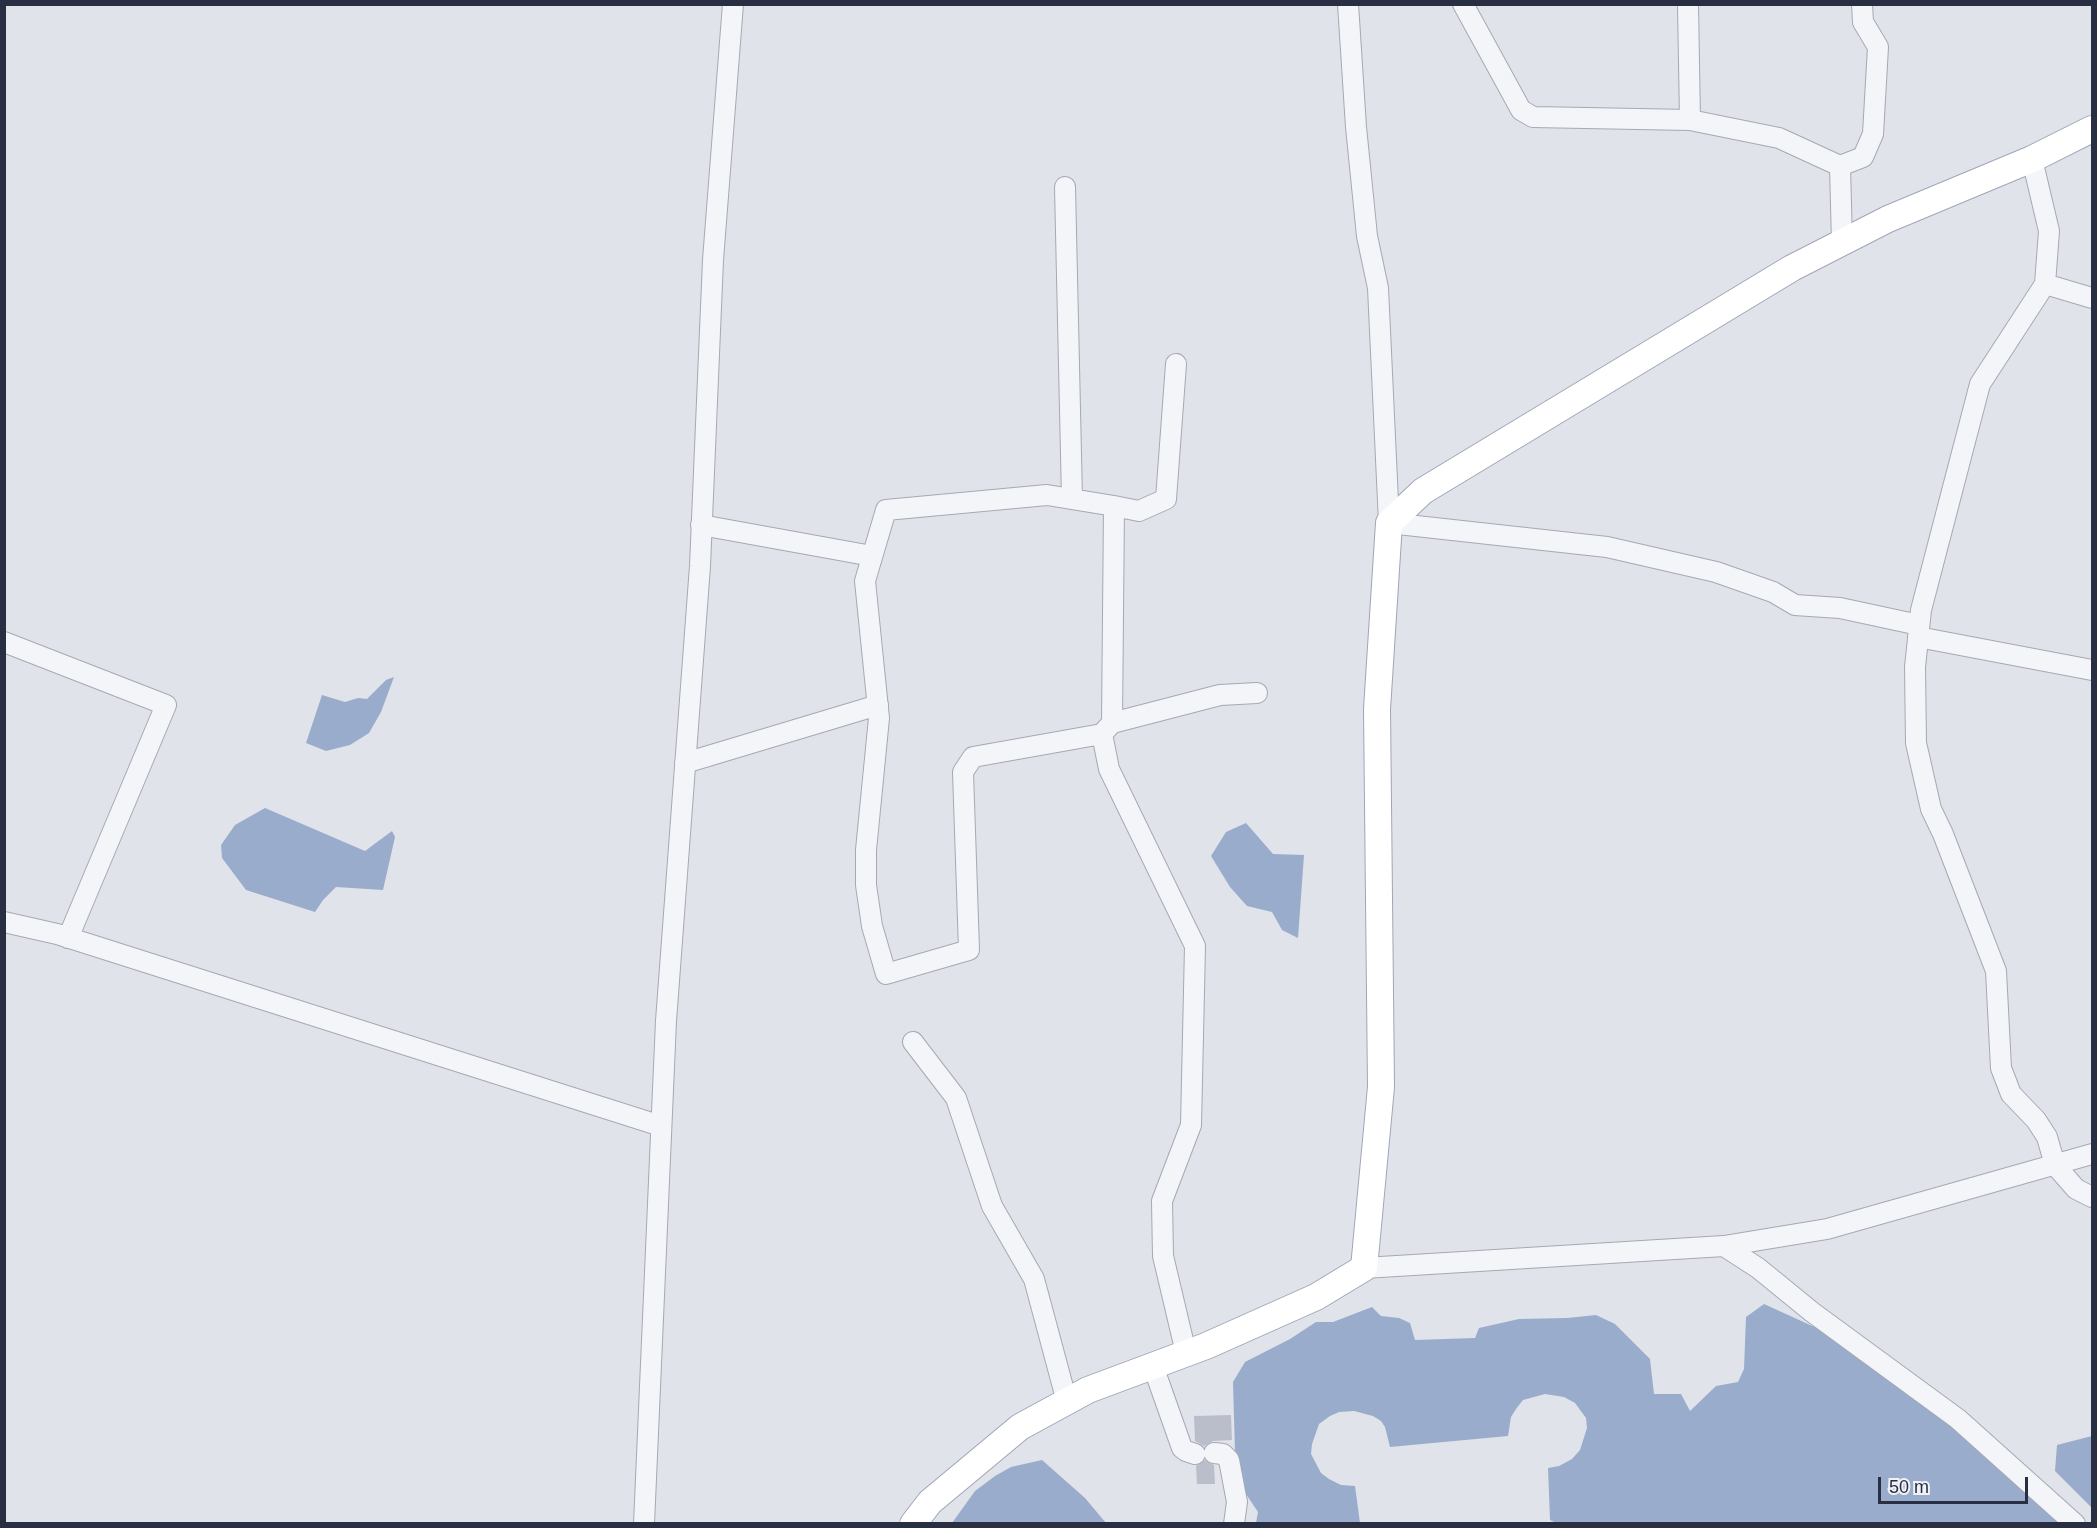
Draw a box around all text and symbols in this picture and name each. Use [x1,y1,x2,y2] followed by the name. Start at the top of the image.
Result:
[1881,1465,2031,1503] scale bar
[1889,1477,1929,1497] text: 50 m

